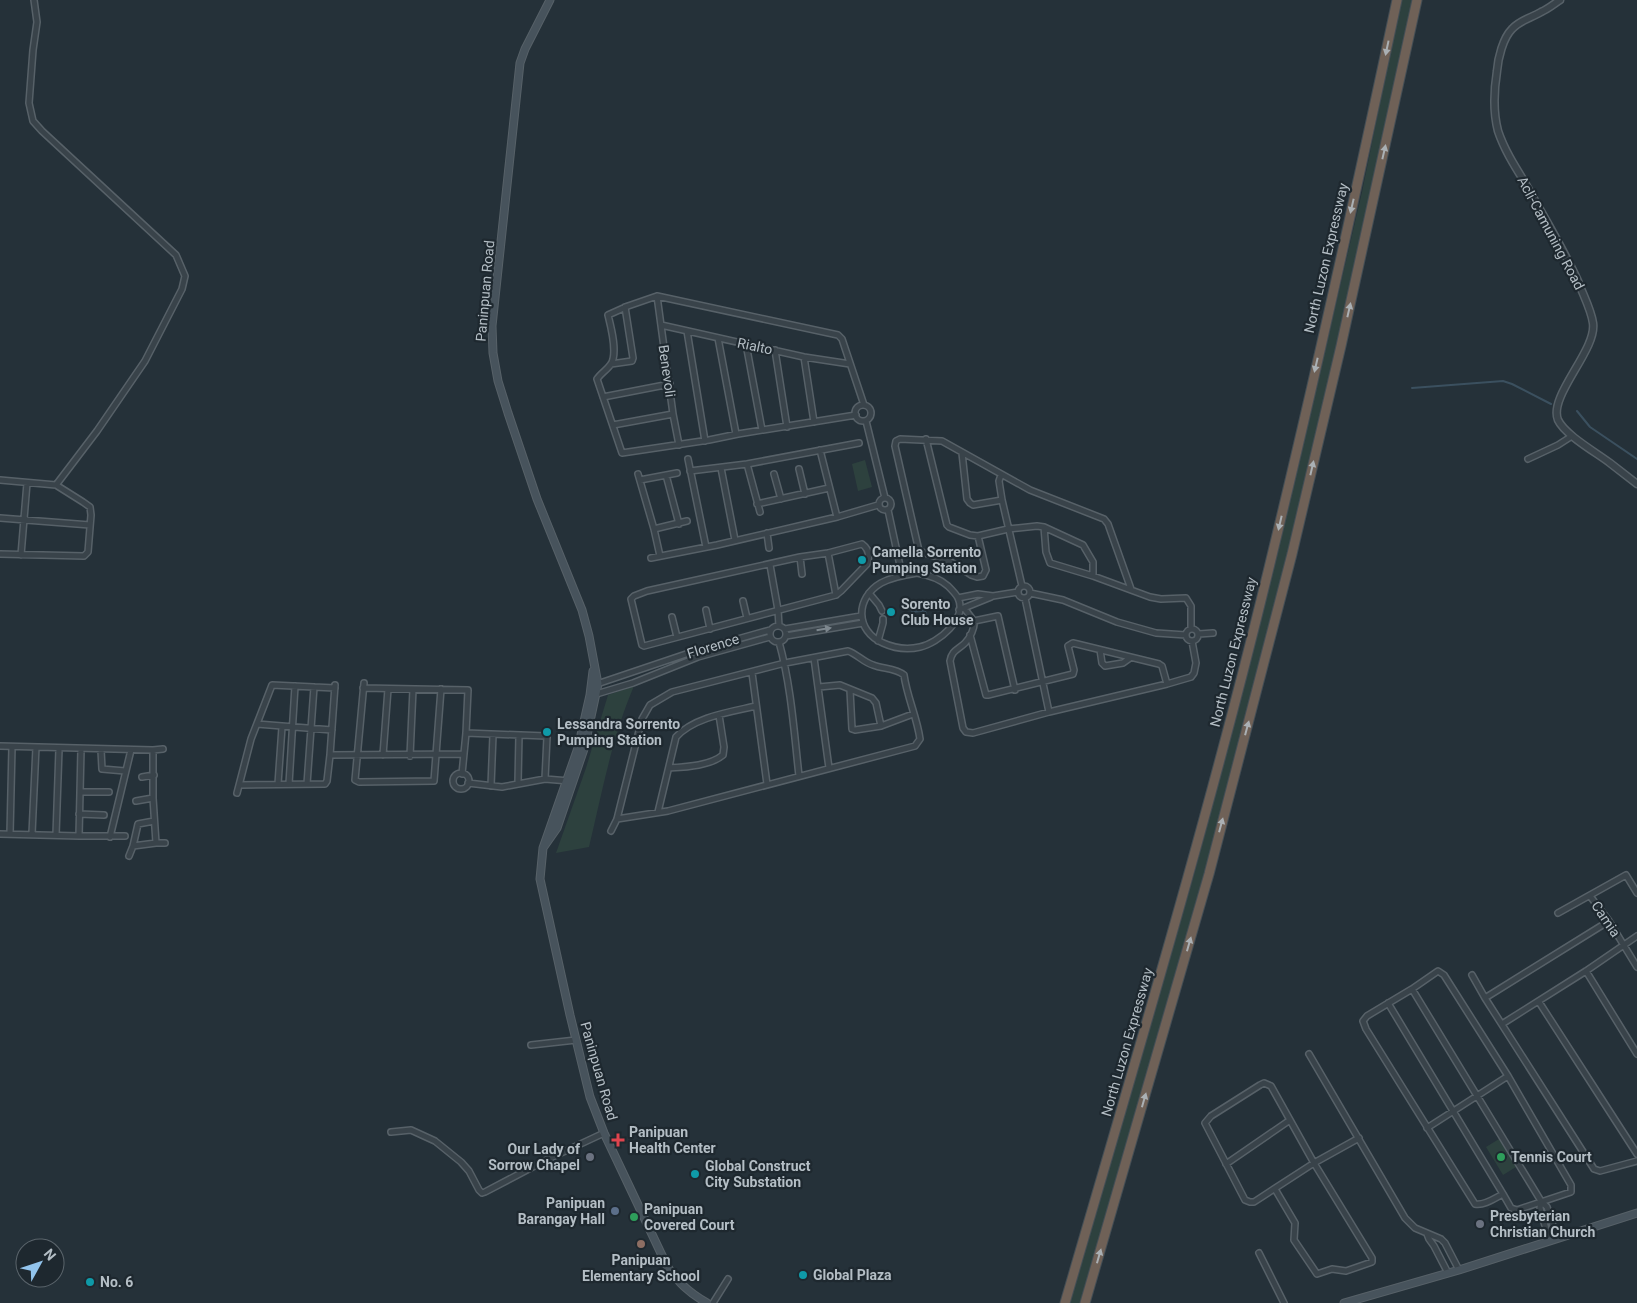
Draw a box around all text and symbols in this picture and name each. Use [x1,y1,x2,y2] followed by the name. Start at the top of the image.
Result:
[1383,40,1391,55] one-way arrow
[1380,144,1388,159] one-way arrow
[1514,174,1588,292] street label: Acli-Camuning Road
[1301,181,1351,335] street label: North Luzon Expressway
[1348,199,1356,214] one-way arrow
[473,240,497,342] street label: Paninpuan Road
[1345,303,1353,318] one-way arrow
[736,334,774,358] street label: Rialto
[655,344,679,398] street label: Benevoli
[1312,357,1320,372] one-way arrow
[1308,461,1316,476] one-way arrow
[1276,516,1284,531] one-way arrow
[872,544,981,576] place label: Camella Sorrento Pumping Station
[856,554,868,566] marker: Camella Sorrento Pumping Station
[1207,575,1259,729] street label: North Luzon Expressway
[901,596,974,628] place label: Sorento Club House
[885,606,897,618] marker: Sorento Club House
[817,625,833,633] one-way arrow
[685,631,741,661] street label: Florence
[557,716,680,748] place label: Lessandra Sorrento Pumping Station
[1243,720,1251,735] one-way arrow
[541,726,553,738] marker: Lessandra Sorrento Pumping Station
[1218,818,1226,833] one-way arrow
[1588,898,1624,940] street label: Camia
[1186,937,1194,952] one-way arrow
[1098,966,1156,1118] street label: North Luzon Expressway
[577,1020,621,1122] street label: Paninpuan Road
[1141,1093,1149,1108] one-way arrow
[629,1124,716,1156] place label: Panipuan Health Center
[611,1133,625,1147] marker: Panipuan Health Center
[488,1141,581,1173] place label: Our Lady of Sorrow Chapel
[1511,1149,1592,1165] place label: Tennis Court
[584,1151,596,1163] marker: Our Lady of Sorrow Chapel
[1495,1151,1507,1163] marker: Tennis Court
[705,1158,811,1190] place label: Global Construct City Substation
[689,1168,701,1180] marker: Global Construct City Substation
[518,1195,605,1227] place label: Panipuan Barangay Hall
[644,1201,735,1233] place label: Panipuan Covered Court
[609,1205,621,1217] marker: Panipuan Barangay Hall
[1490,1208,1595,1240] place label: Presbyterian Christian Church
[628,1211,640,1223] marker: Panipuan Covered Court
[1474,1218,1486,1230] marker: Presbyterian Christian Church
[15,1238,65,1288] north arrow
[635,1238,647,1250] marker: Panipuan Elementary School
[41,1246,59,1264] text: N
[1095,1249,1103,1264] one-way arrow
[582,1252,700,1284] place label: Panipuan Elementary School
[813,1267,892,1283] place label: Global Plaza
[797,1269,809,1281] marker: Global Plaza
[100,1274,133,1290] place label: No. 6
[84,1276,96,1288] marker: No. 6

